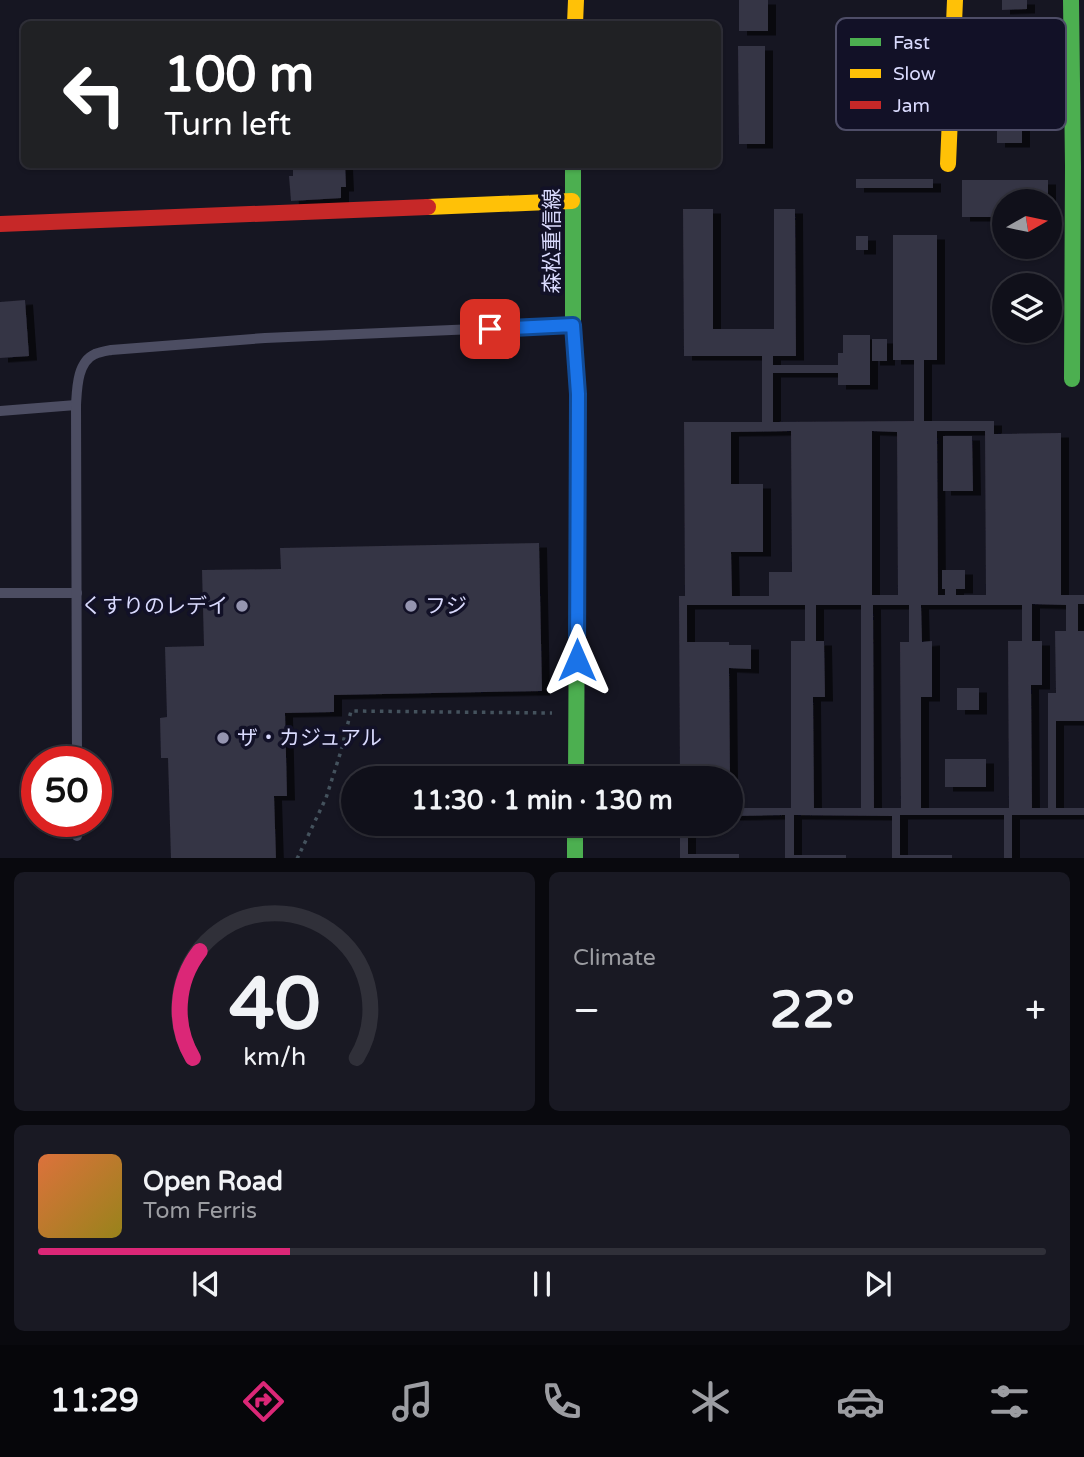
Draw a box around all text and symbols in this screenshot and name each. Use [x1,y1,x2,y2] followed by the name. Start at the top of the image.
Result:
[836,18,1066,130] legend
[893,32,930,54] text: Fast
[164,46,314,105] text: 100 m
[49,49,140,140] icon: left
[893,63,936,85] text: Slow
[893,95,930,117] text: Jam
[164,106,291,144] text: Turn left
[540,189,565,294] street label: 森松重信線
[992,189,1062,259] north arrow
[992,189,1062,343] map controls
[992,273,1062,343] button: layers
[460,299,520,359] pin
[471,310,509,348] icon: arrive
[81,594,228,619] place label: くすりのレデイ
[425,594,467,619] place label: フジ
[234,598,250,614] marker: くすりのレデイ
[403,598,419,614] marker: フジ
[540,623,614,697] position arrow
[237,726,382,751] place label: ザ・カジュアル
[215,730,231,746] marker: ザ・カジュアル
[21,746,112,837] speed limit sign: 50
[411,785,673,816] text: 11:30 · 1 min · 130 m
[573,944,656,972] text: Climate
[229,961,320,1049] text: 40
[770,979,855,1042] text: 22°
[573,988,600,1034] text: −
[1025,988,1046,1034] text: +
[243,1041,306,1071] text: km/h
[143,1166,283,1197] text: Open Road
[143,1197,257,1225] text: Tom Ferris
[187,1265,225,1303] icon: previous
[523,1265,561,1303] icon: pause
[859,1265,897,1303] icon: next
[239,1377,288,1426] icon: directions
[388,1377,437,1426] icon: music
[537,1377,586,1426] icon: phone
[686,1377,735,1426] icon: climate
[836,1377,885,1426] icon: car
[985,1377,1034,1426] icon: filters
[50,1382,139,1420] text: 11:29

